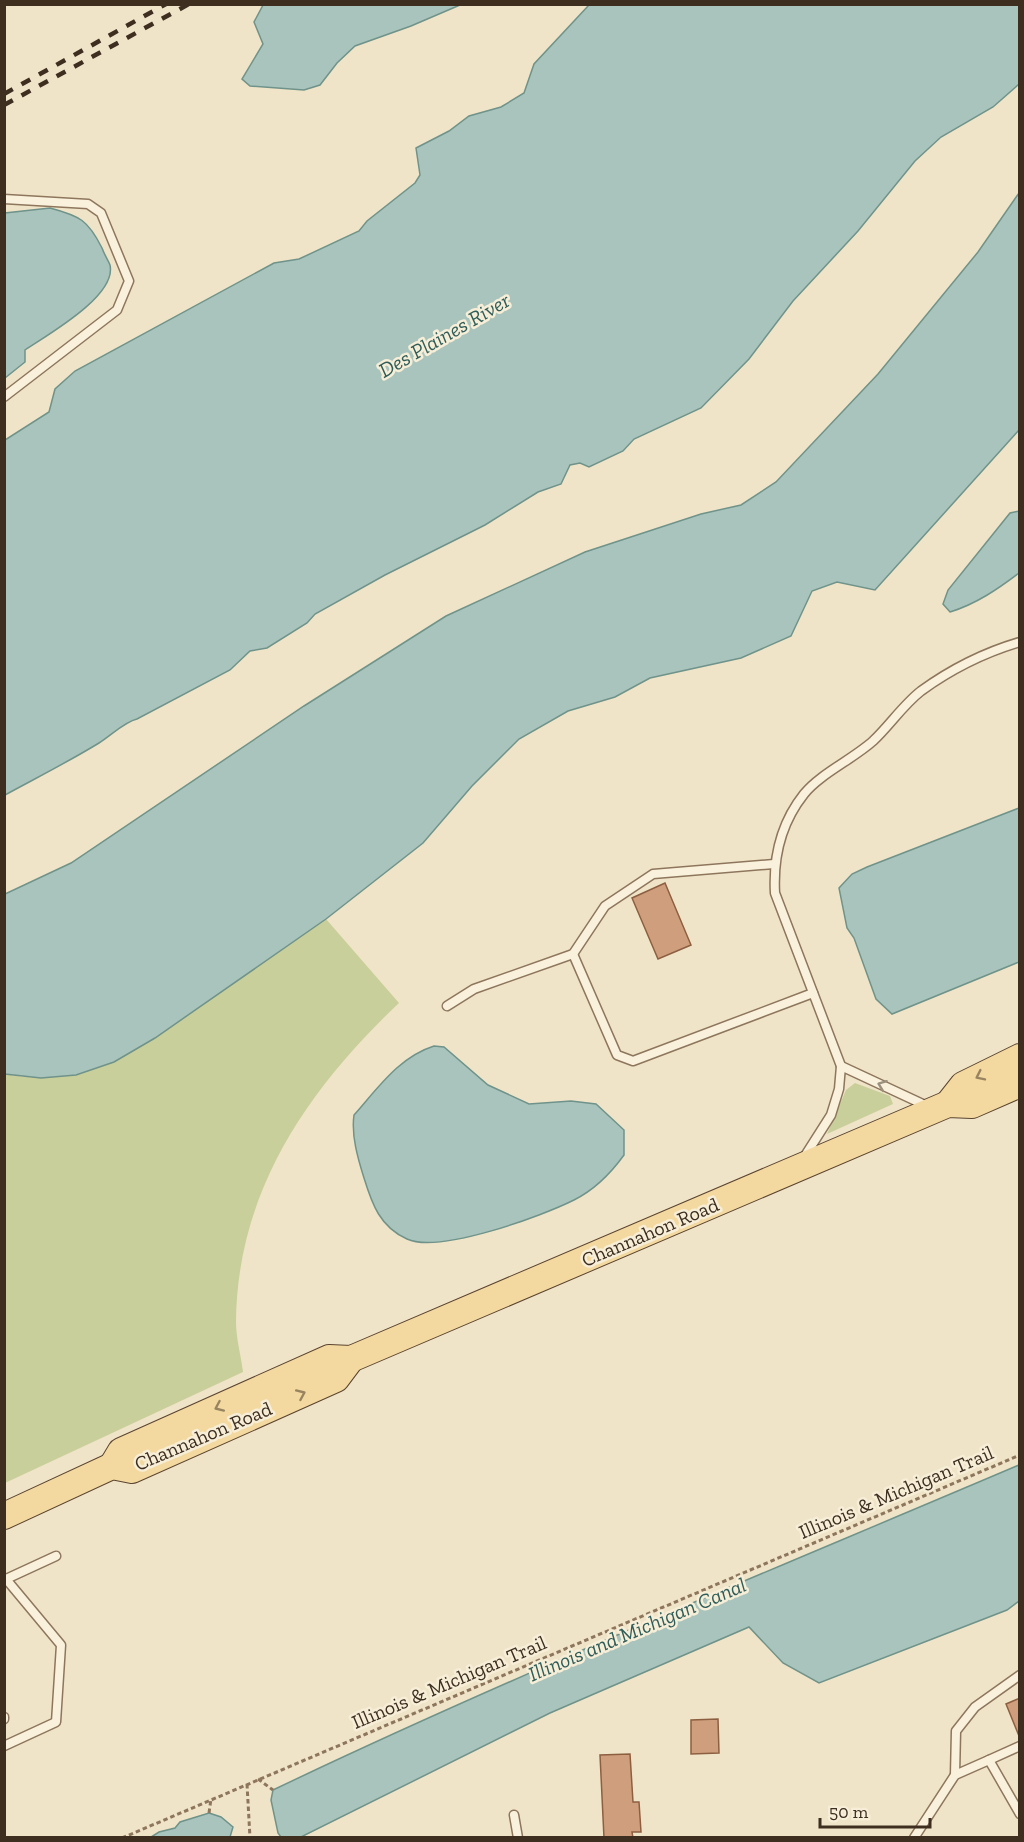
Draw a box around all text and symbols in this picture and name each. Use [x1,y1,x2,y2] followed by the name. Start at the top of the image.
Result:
[374,287,515,383] water label: Des Plaines River
[976,1069,987,1081] one-way arrow
[877,1080,888,1092] one-way arrow
[578,1192,722,1272] street label: Channahon Road
[295,1390,306,1402] one-way arrow
[131,1396,275,1476] street label: Channahon Road
[214,1400,225,1412] one-way arrow
[795,1440,997,1544] street label: Illinois & Michigan Trail
[524,1572,750,1686] water label: Illinois and Michigan Canal
[348,1630,550,1734] street label: Illinois & Michigan Trail
[820,1791,930,1829] scale bar
[829,1801,869,1823] text: 50 m

